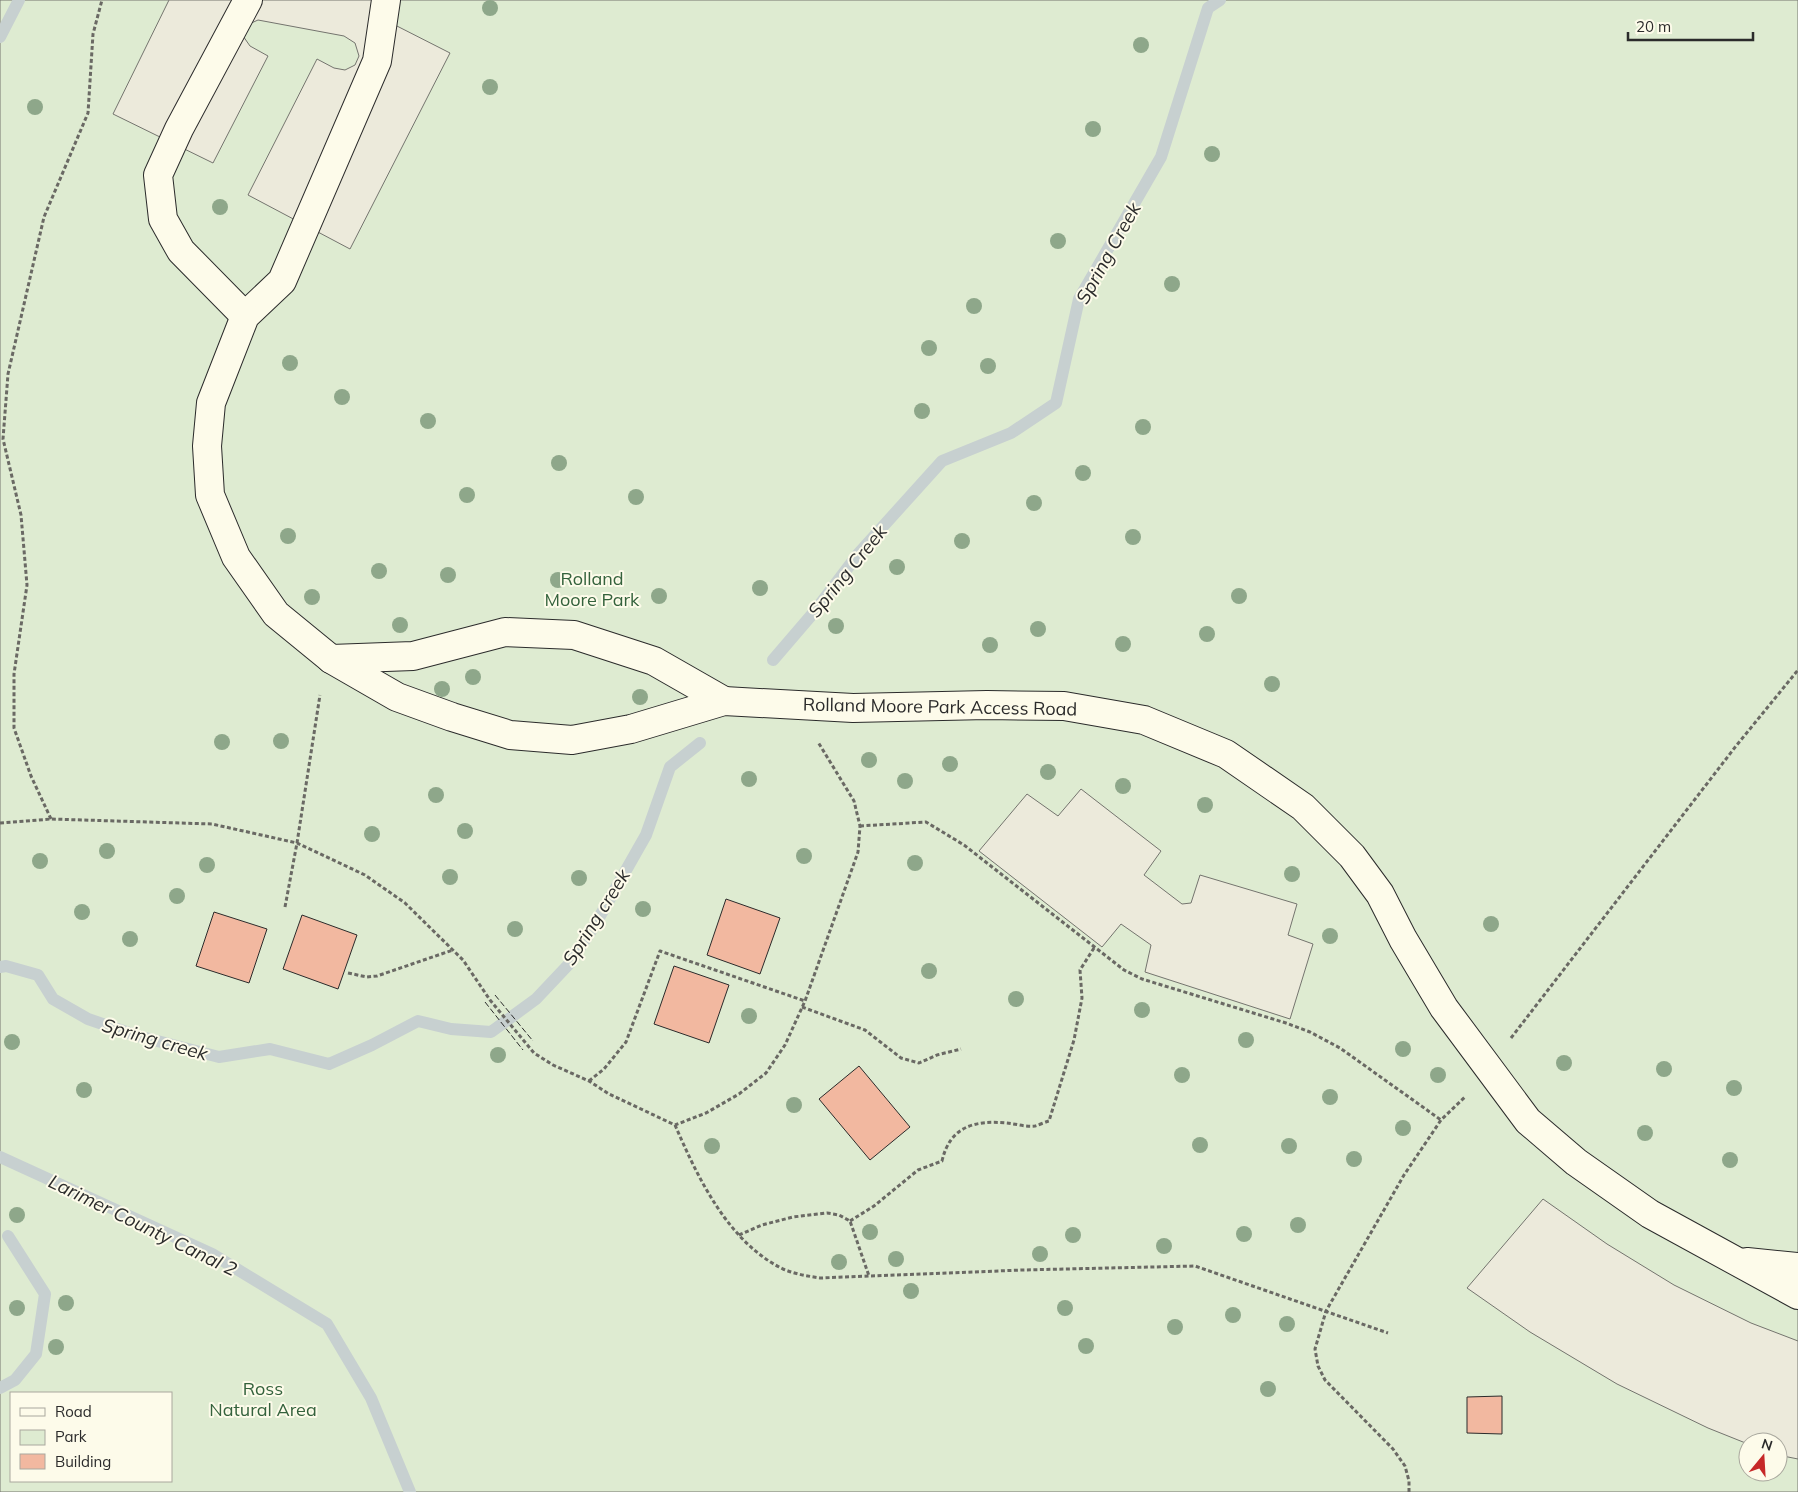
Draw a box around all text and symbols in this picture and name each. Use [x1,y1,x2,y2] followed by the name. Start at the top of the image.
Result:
[1628,10,1753,42] scale bar
[1636,17,1671,36] text: 20 m
[1070,197,1146,308] water label: Spring Creek
[802,519,892,622] water label: Spring Creek
[545,567,640,611] park label: Rolland Moore Park
[803,693,1077,720] street label: Rolland Moore Park Access Road
[557,863,636,970] water label: Spring creek
[99,1012,212,1066] water label: Spring creek
[45,1169,241,1281] water label: Larimer County Canal 2
[209,1377,317,1421] park label: Ross Natural Area
[10,1392,172,1482] legend
[55,1402,92,1421] text: Road
[55,1427,87,1446] text: Park
[1738,1432,1788,1482] north arrow
[1759,1434,1775,1455] text: N
[55,1452,111,1471] text: Building

